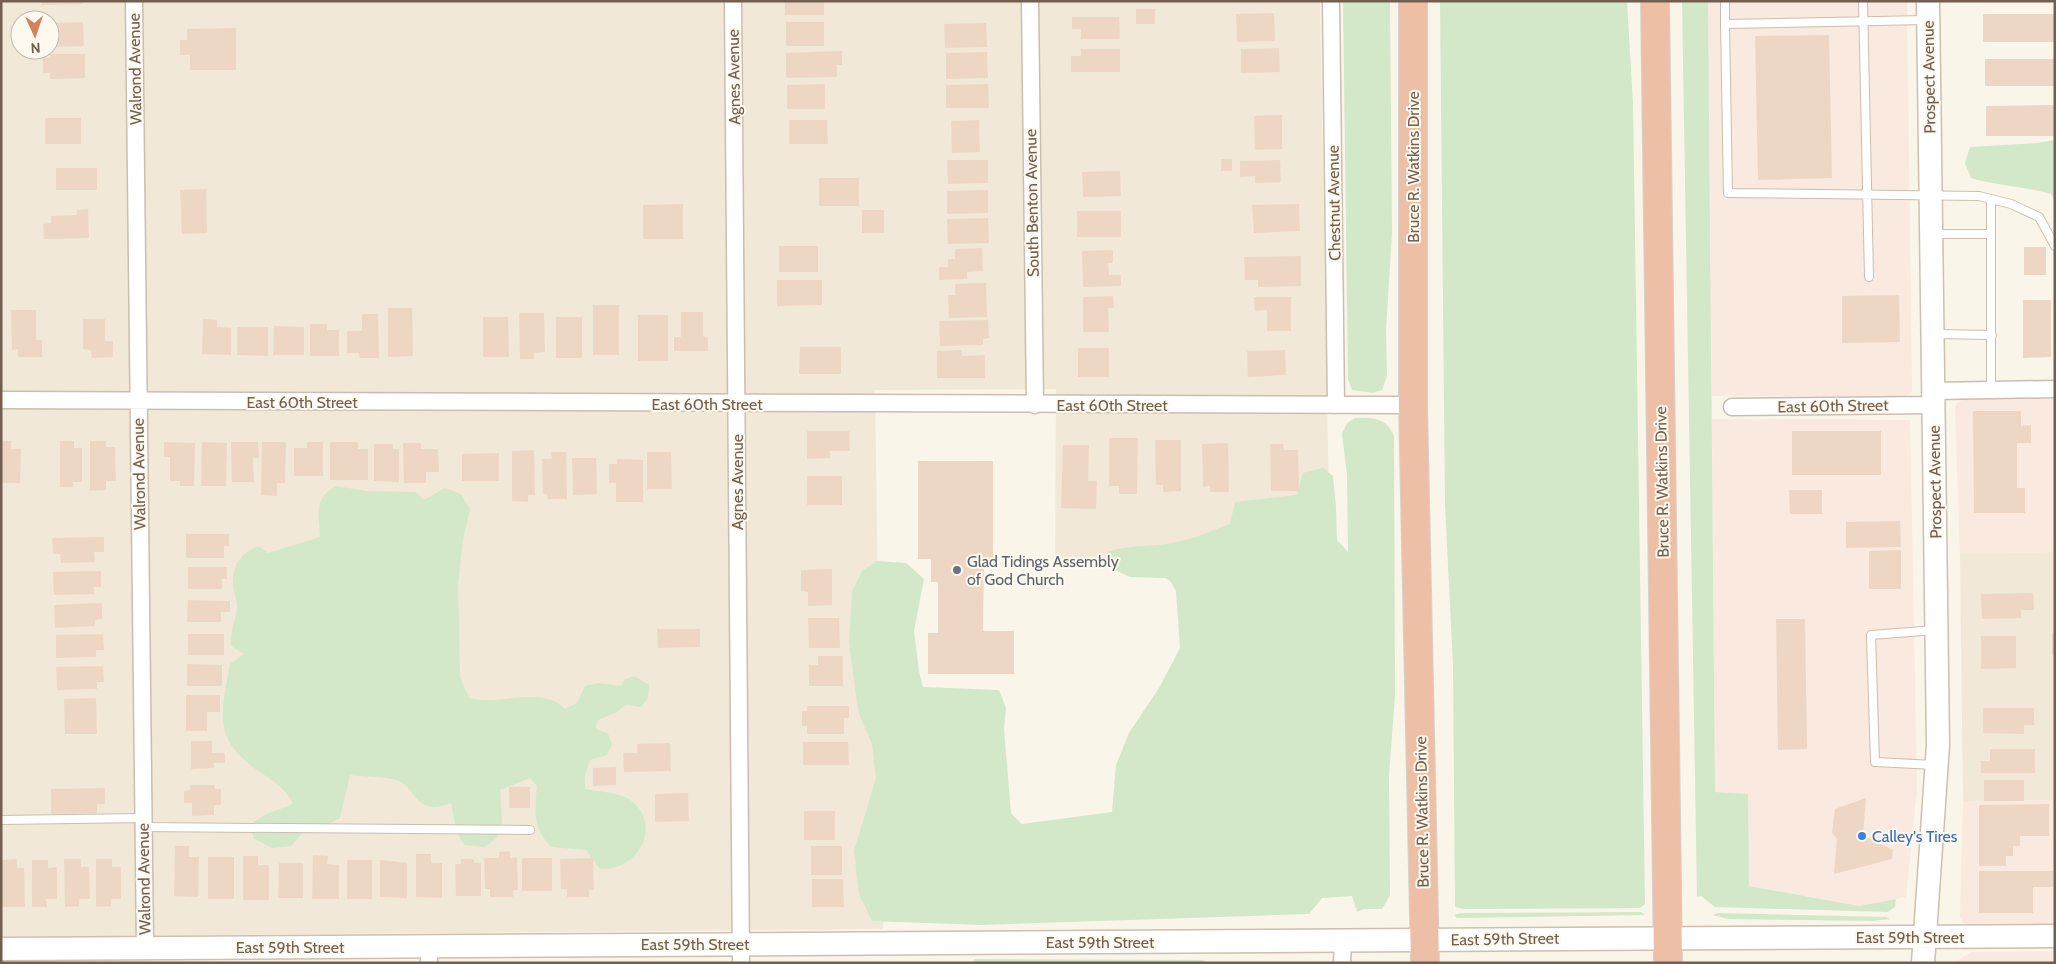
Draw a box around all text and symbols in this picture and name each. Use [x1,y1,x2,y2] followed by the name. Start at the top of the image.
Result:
[10,10,60,60] north arrow
[125,13,145,125] street label: Walrond Avenue
[1919,20,1939,134] street label: Prospect Avenue
[724,29,744,125] street label: Agnes Avenue
[30,39,41,57] text: N
[1404,91,1423,243] street label: Bruce R. Watkins Drive
[1021,129,1043,277] street label: South Benton Avenue
[1323,145,1345,261] street label: Chestnut Avenue
[246,393,358,412] street label: East 60th Street
[651,395,763,414] street label: East 60th Street
[1056,396,1168,415] street label: East 60th Street
[1777,396,1889,416] street label: East 60th Street
[1651,406,1673,558] street label: Bruce R. Watkins Drive
[129,418,149,530] street label: Walrond Avenue
[1925,425,1945,539] street label: Prospect Avenue
[728,434,747,530] street label: Agnes Avenue
[967,552,1119,589] place label: Glad Tidings Assembly of God Church
[951,564,963,576] marker: Glad Tidings Assembly of God Church
[1411,736,1433,888] street label: Bruce R. Watkins Drive
[134,823,154,935] street label: Walrond Avenue
[1872,827,1958,846] place label: Calley's Tires
[1856,830,1868,842] marker: Calley's Tires
[1856,928,1965,947] street label: East 59th Street
[1450,929,1560,949] street label: East 59th Street
[1046,933,1155,952] street label: East 59th Street
[641,935,750,954] street label: East 59th Street
[236,938,345,957] street label: East 59th Street

